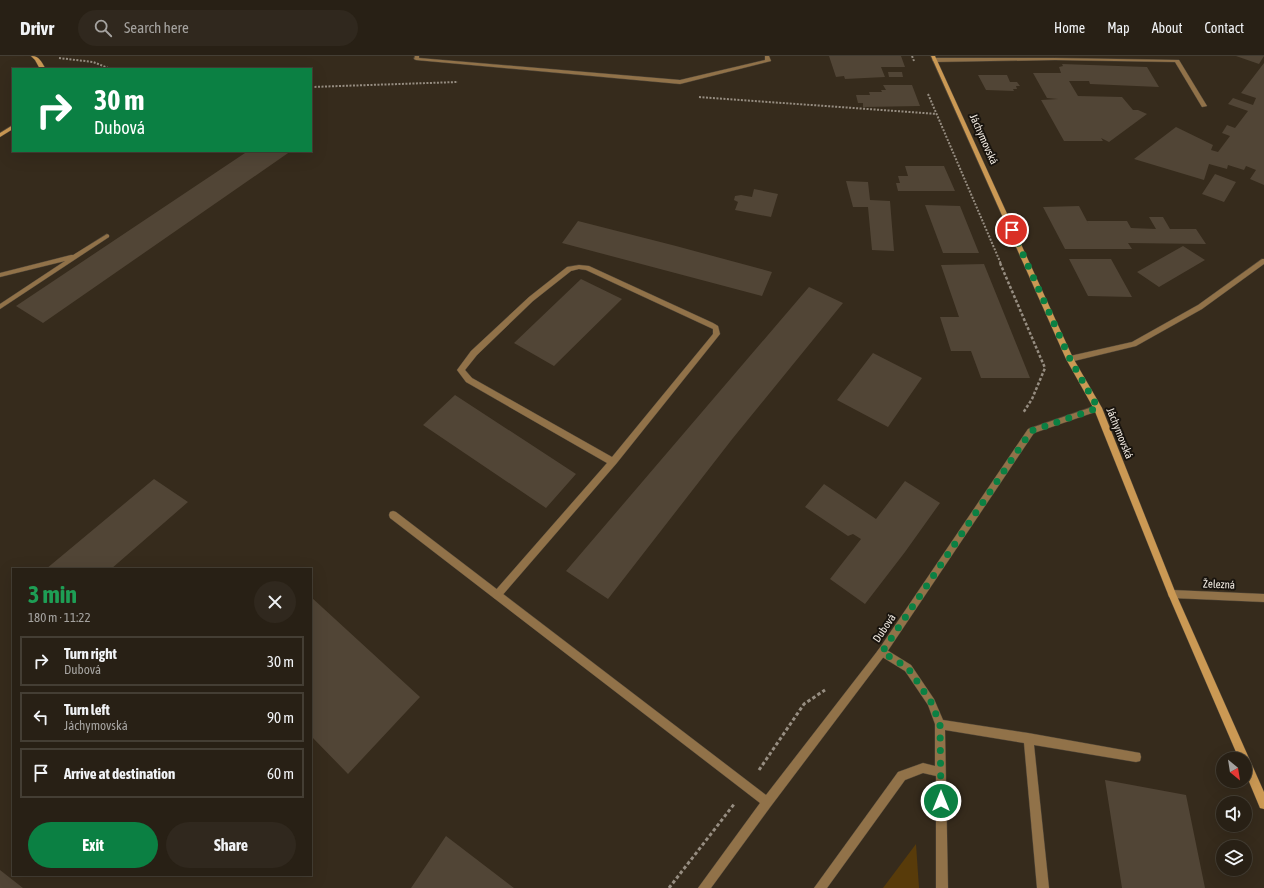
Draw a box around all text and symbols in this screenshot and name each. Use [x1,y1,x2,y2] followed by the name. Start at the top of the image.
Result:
[78,10,358,46] search box
[20,17,54,39] text: Drivr
[92,17,114,39] icon: search
[124,19,189,36] text: Search here
[1054,20,1085,36] text: Home
[1107,20,1130,36] text: Map
[1152,20,1183,36] text: About
[1205,20,1244,36] text: Contact
[28,84,80,136] icon: right
[94,84,144,116] text: 30 m
[968,112,1000,166] street label: Jáchymovská
[94,117,145,138] text: Dubová
[995,213,1029,247] pin
[1001,219,1023,241] icon: arrive
[1104,406,1136,460] street label: Jáchymovská
[1203,577,1235,591] street label: Železná
[28,581,77,608] text: 3 min
[254,581,296,623] button: close
[28,610,91,625] text: 180 m · 11:22
[870,612,898,644] street label: Dubová
[64,645,117,662] text: Turn right
[30,650,52,672] icon: right
[267,653,294,670] text: 30 m
[64,662,101,677] text: Dubová
[64,701,110,718] text: Turn left
[30,706,52,728] icon: left
[267,709,294,726] text: 90 m
[64,718,128,733] text: Jáchymovská
[1216,752,1252,788] north arrow
[1216,752,1252,876] map controls
[30,762,52,784] icon: arrive
[64,765,175,782] text: Arrive at destination
[267,765,294,782] text: 60 m
[920,780,962,822] position arrow
[1216,796,1252,832] button: sound
[28,822,158,868] button: Exit
[166,822,296,868] button: Share
[1216,840,1252,876] button: layers

